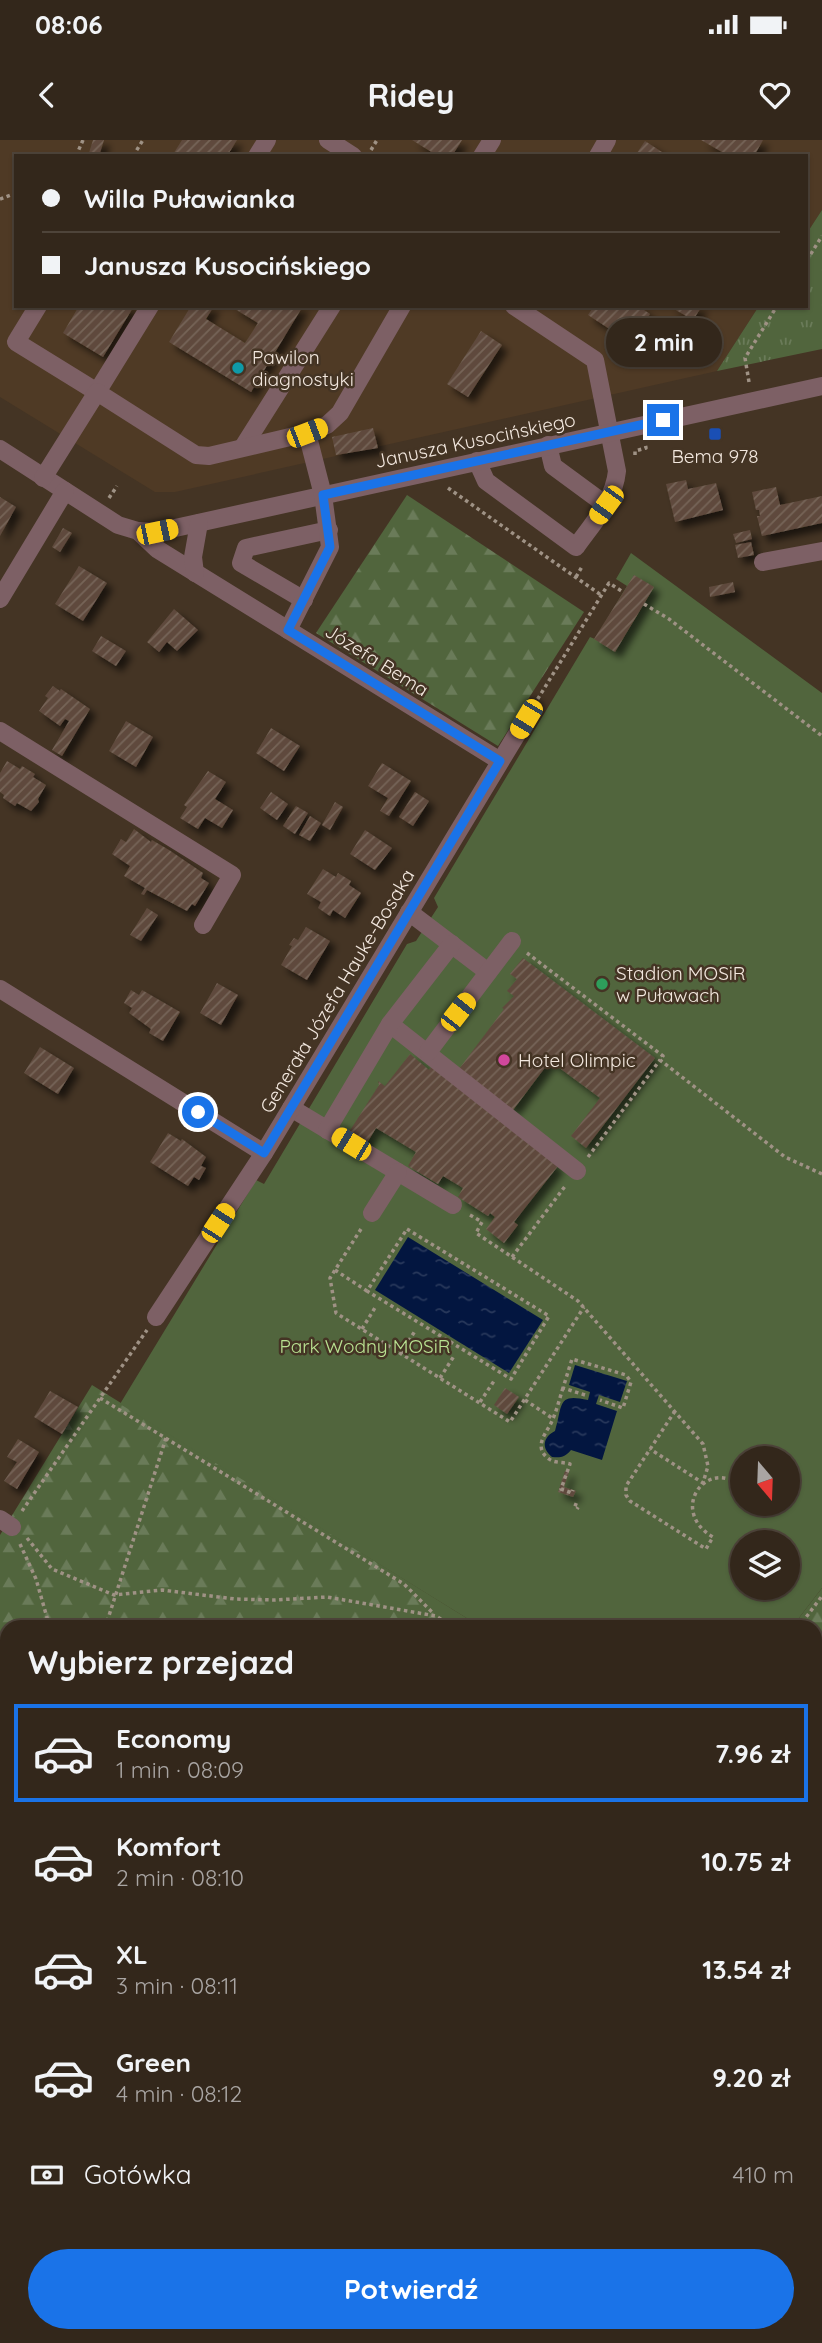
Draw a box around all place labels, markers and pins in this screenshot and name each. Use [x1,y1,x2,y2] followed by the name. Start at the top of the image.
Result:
[252,345,354,391] place label: Pawilon diagnostyki
[230,360,246,376] marker: Pawilon diagnostyki
[707,426,723,442] marker: Bema 978
[671,444,759,468] place label: Bema 978
[616,961,746,1007] place label: Stadion MOSiR w Puławach
[594,976,610,992] marker: Stadion MOSiR w Puławach
[518,1048,636,1072] place label: Hotel Olimpic
[496,1052,512,1068] marker: Hotel Olimpic

